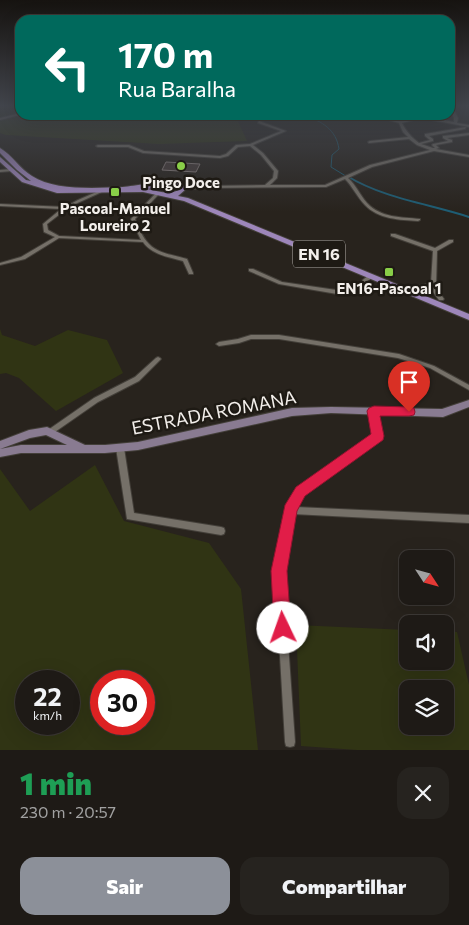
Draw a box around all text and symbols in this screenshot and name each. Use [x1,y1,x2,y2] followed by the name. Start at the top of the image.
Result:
[118,32,213,75] text: 170 m
[35,35,100,100] icon: left
[118,75,236,102] text: Rua Baralha
[175,160,187,172] marker: Pingo Doce
[142,173,220,191] place label: Pingo Doce
[109,186,121,198] marker: Pascoal-Manuel Loureiro 2
[60,199,170,234] place label: Pascoal-Manuel Loureiro 2
[293,240,345,268] road number: EN 16
[383,266,395,278] marker: EN16-Pascoal 1
[336,279,442,297] place label: EN16-Pascoal 1
[388,361,430,412] pin
[395,368,423,396] icon: arrive
[130,385,298,439] street label: ESTRADA ROMANA
[399,550,454,605] north arrow
[399,550,454,735] map controls
[256,601,308,653] position arrow
[399,615,454,670] button: sound
[90,670,155,735] speed limit sign: 30
[399,680,454,735] button: layers
[33,681,62,711] text: 22
[33,708,62,722] text: km/h
[20,764,92,801] text: 1 min
[397,767,449,819] button: close
[20,802,116,821] text: 230 m · 20:57
[20,857,230,915] button: Sair
[240,857,449,915] button: Compartilhar

